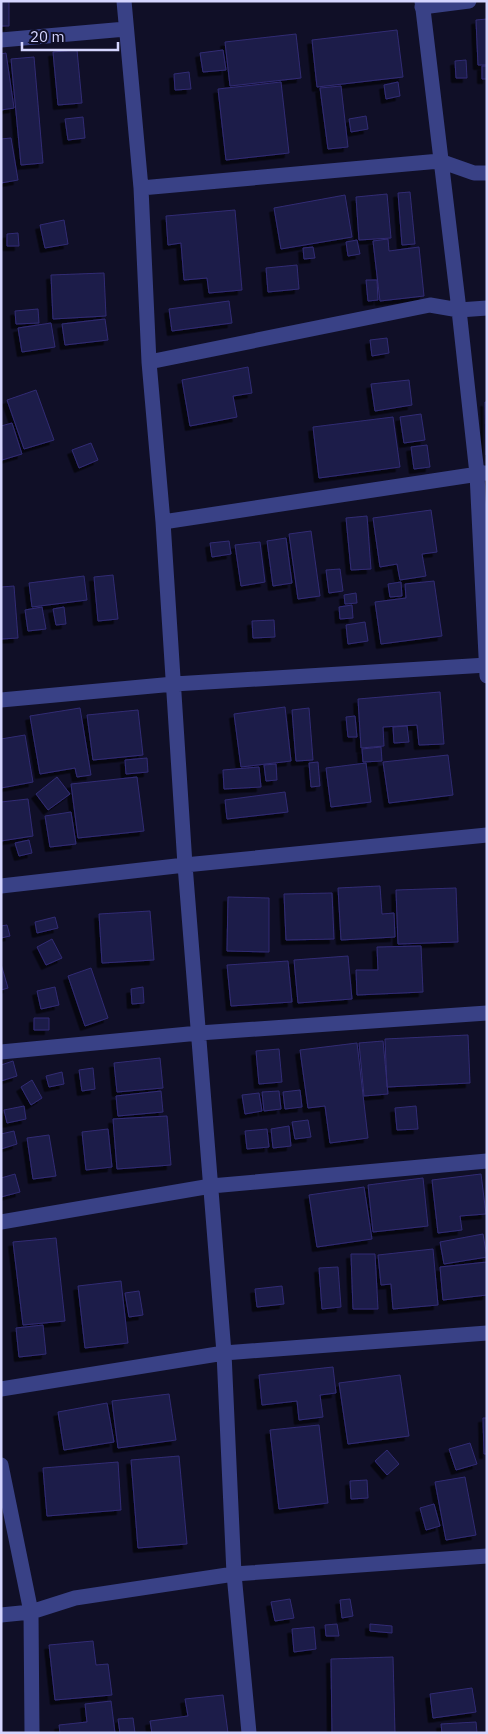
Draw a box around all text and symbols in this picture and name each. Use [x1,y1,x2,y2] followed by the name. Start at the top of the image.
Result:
[22,20,119,52] scale bar
[30,27,65,46] text: 20 m

